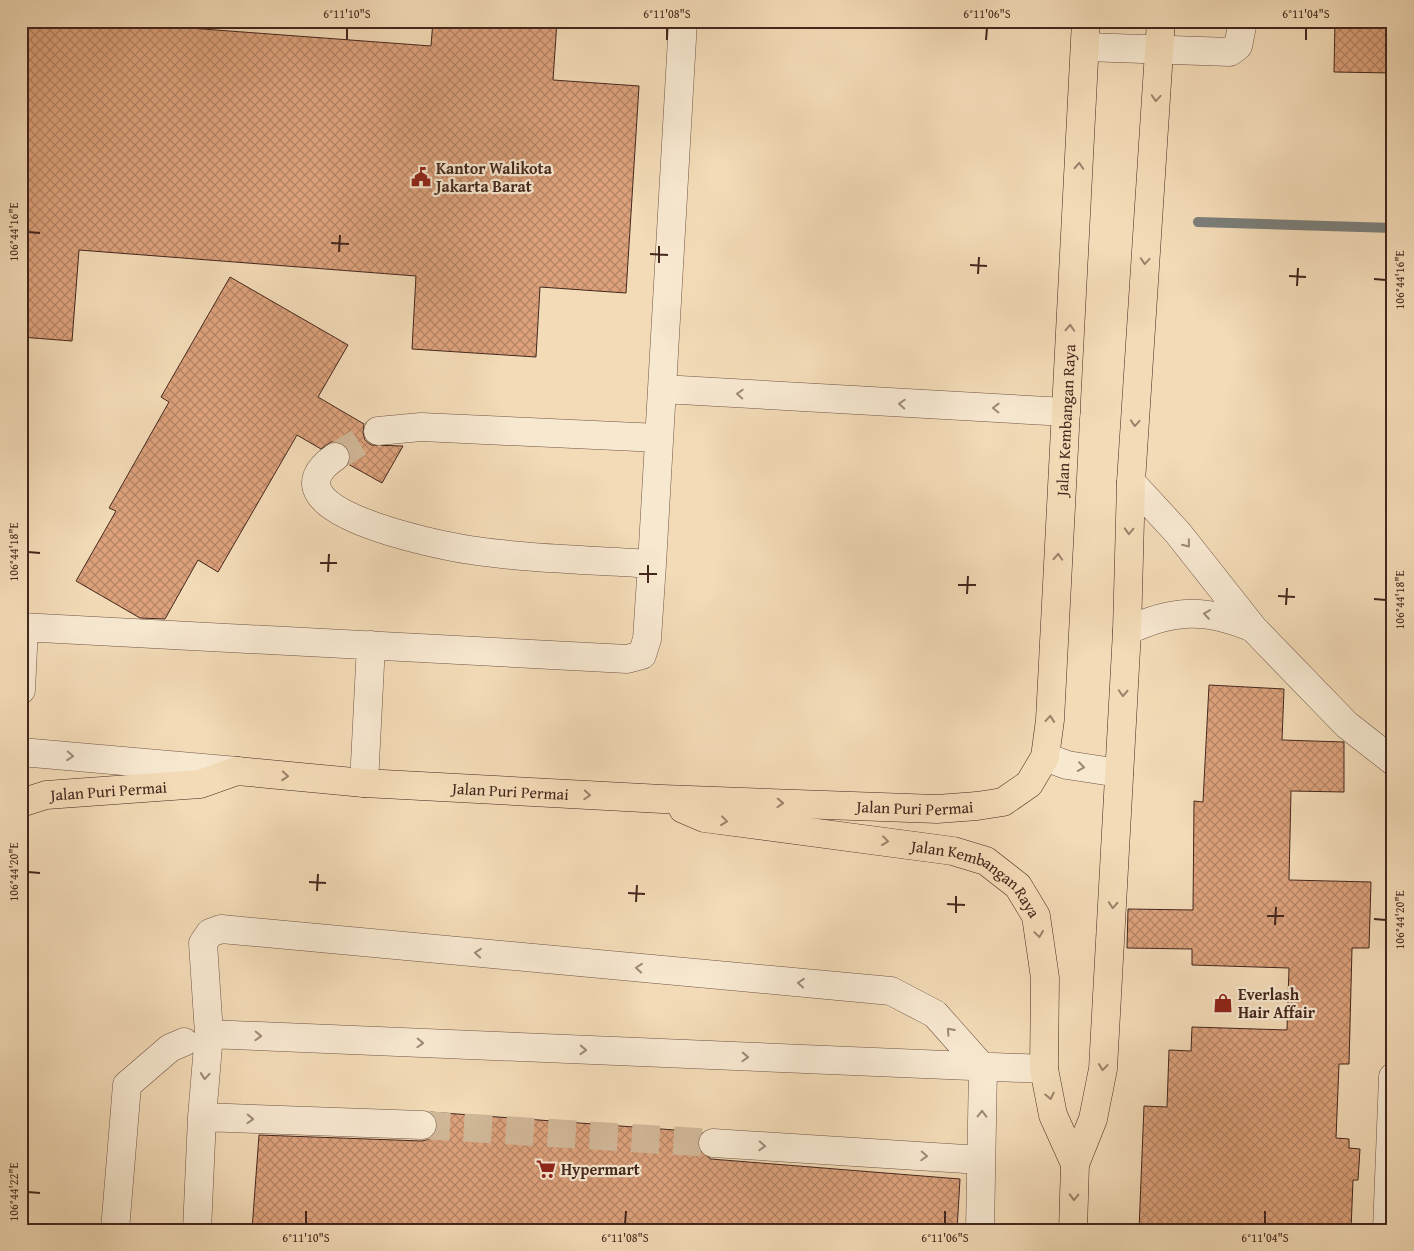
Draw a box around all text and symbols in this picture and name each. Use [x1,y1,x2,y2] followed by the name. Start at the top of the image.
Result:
[323,5,371,22] text: 6°11'10"S
[643,5,691,22] text: 6°11'08"S
[963,5,1011,22] text: 6°11'06"S
[1282,5,1330,22] text: 6°11'04"S
[1151,95,1162,103] one-way arrow
[433,156,553,198] place label: Kantor Walikota Jakarta Barat
[1073,161,1084,169] one-way arrow
[410,166,432,188] public building icon: Kantor Walikota Jakarta Barat
[5,202,22,262] text: 106°44'16"E
[1391,250,1408,310] text: 106°44'16"E
[1140,257,1151,265] one-way arrow
[1065,324,1076,332] one-way arrow
[1049,343,1081,499] street label: Jalan Kembangan Raya
[735,389,743,400] one-way arrow
[898,398,906,409] one-way arrow
[992,402,1000,413] one-way arrow
[1129,419,1140,427] one-way arrow
[5,522,22,582] text: 106°44'18"E
[1124,527,1135,535] one-way arrow
[1181,538,1189,547] one-way arrow
[1053,553,1064,561] one-way arrow
[1391,570,1408,630] text: 106°44'18"E
[1203,609,1211,620] one-way arrow
[1118,689,1129,697] one-way arrow
[1044,715,1055,723] one-way arrow
[66,751,74,762] one-way arrow
[1077,762,1086,772] one-way arrow
[282,770,290,781] one-way arrow
[47,774,168,807] street label: Jalan Puri Permai
[449,776,570,806] street label: Jalan Puri Permai
[583,789,591,800] one-way arrow
[854,794,975,821] street label: Jalan Puri Permai
[777,798,785,808] one-way arrow
[720,815,728,826] one-way arrow
[908,833,1047,923] street label: Jalan Kembangan Raya
[881,835,889,846] one-way arrow
[5,842,22,902] text: 106°44'20"E
[1391,890,1408,950] text: 106°44'20"E
[1107,901,1118,909] one-way arrow
[1033,930,1044,938] one-way arrow
[473,948,481,959] one-way arrow
[635,963,643,974] one-way arrow
[797,978,805,989] one-way arrow
[1238,982,1316,1024] place label: Everlash Hair Affair
[1212,992,1234,1014] shop icon: Everlash Hair Affair
[947,1028,956,1037] one-way arrow
[254,1031,262,1042] one-way arrow
[417,1038,425,1049] one-way arrow
[579,1045,587,1056] one-way arrow
[741,1052,749,1063] one-way arrow
[1097,1063,1108,1071] one-way arrow
[200,1072,211,1080] one-way arrow
[1044,1091,1054,1100] one-way arrow
[977,1109,987,1117] one-way arrow
[247,1113,255,1124] one-way arrow
[758,1141,766,1152] one-way arrow
[920,1151,928,1162] one-way arrow
[561,1157,640,1181] place label: Hypermart
[535,1158,557,1180] supermarket icon: Hypermart
[5,1162,22,1222] text: 106°44'22"E
[1069,1193,1080,1201] one-way arrow
[282,1229,330,1246] text: 6°11'10"S
[601,1229,649,1246] text: 6°11'08"S
[921,1229,969,1246] text: 6°11'06"S
[1241,1229,1289,1246] text: 6°11'04"S

